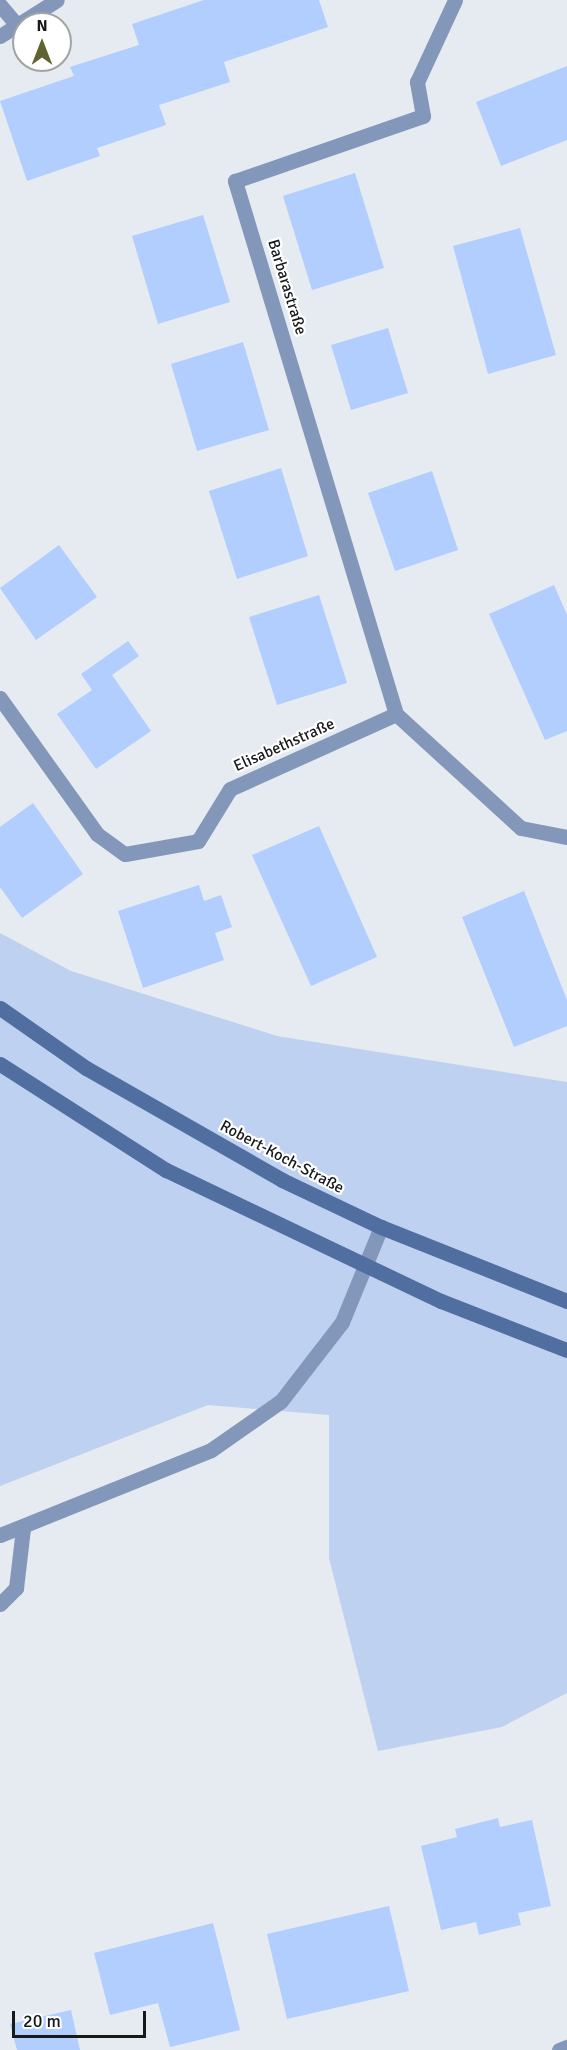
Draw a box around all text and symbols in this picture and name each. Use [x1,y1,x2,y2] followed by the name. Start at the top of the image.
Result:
[12,12,72,72] north arrow
[36,16,48,36] text: N
[263,237,311,337] street label: Barbarastraße
[231,714,337,776] street label: Elisabethstraße
[217,1116,347,1198] street label: Robert-Koch-Straße
[15,1999,148,2037] scale bar
[23,2010,61,2032] text: 20 m

